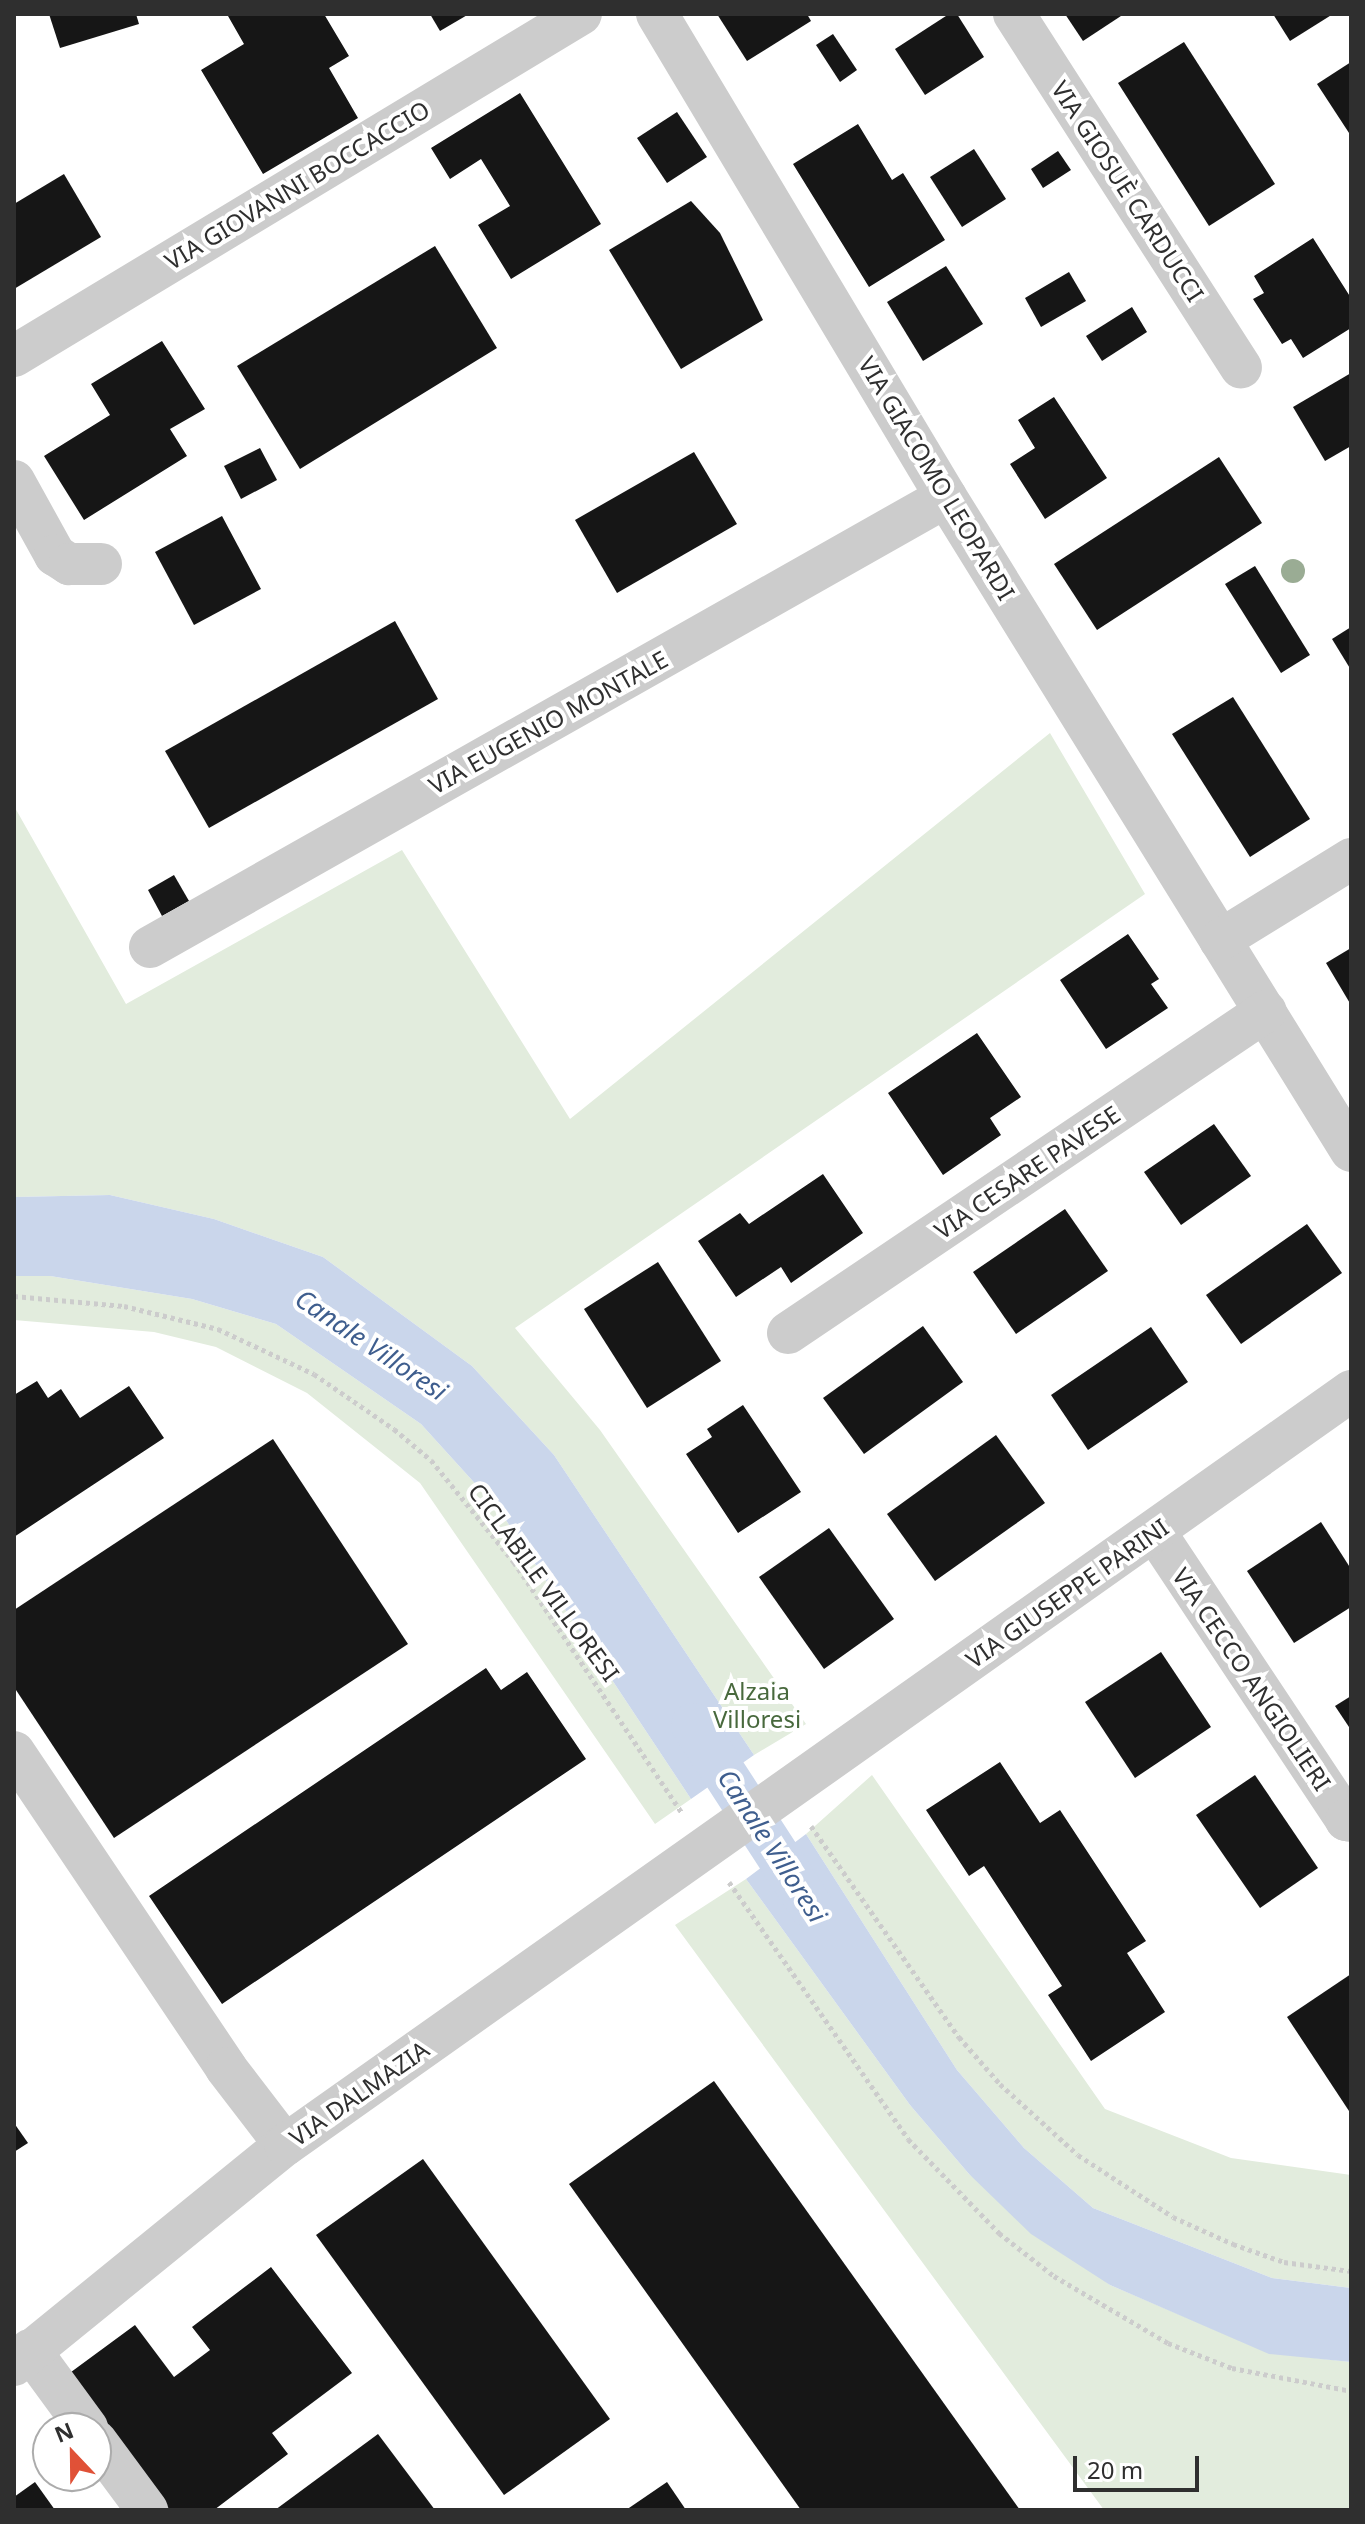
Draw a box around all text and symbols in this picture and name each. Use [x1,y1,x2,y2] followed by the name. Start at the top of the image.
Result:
[1046,75,1210,307] street label: VIA GIOSUÈ CARDUCCI
[159,94,435,276] street label: VIA GIOVANNI BOCCACCIO
[853,351,1021,605] street label: VIA GIACOMO LEOPARDI
[423,644,673,800] street label: VIA EUGENIO MONTALE
[929,1099,1125,1245] street label: VIA CESARE PAVESE
[289,1283,453,1407] water label: Canale Villoresi
[462,1477,626,1687] street label: CICLABILE VILLORESI
[960,1512,1174,1674] street label: VIA GIUSEPPE PARINI
[1167,1562,1337,1796] street label: VIA CECCO ANGIOLIERI
[713,1677,801,1733] park label: Alzaia Villoresi
[711,1764,833,1928] water label: Canale Villoresi
[284,2034,434,2152] street label: VIA DALMAZIA
[32,2412,112,2492] north arrow
[50,2414,78,2449] text: N
[1077,2440,1203,2490] scale bar
[1087,2453,1143,2486] text: 20 m

